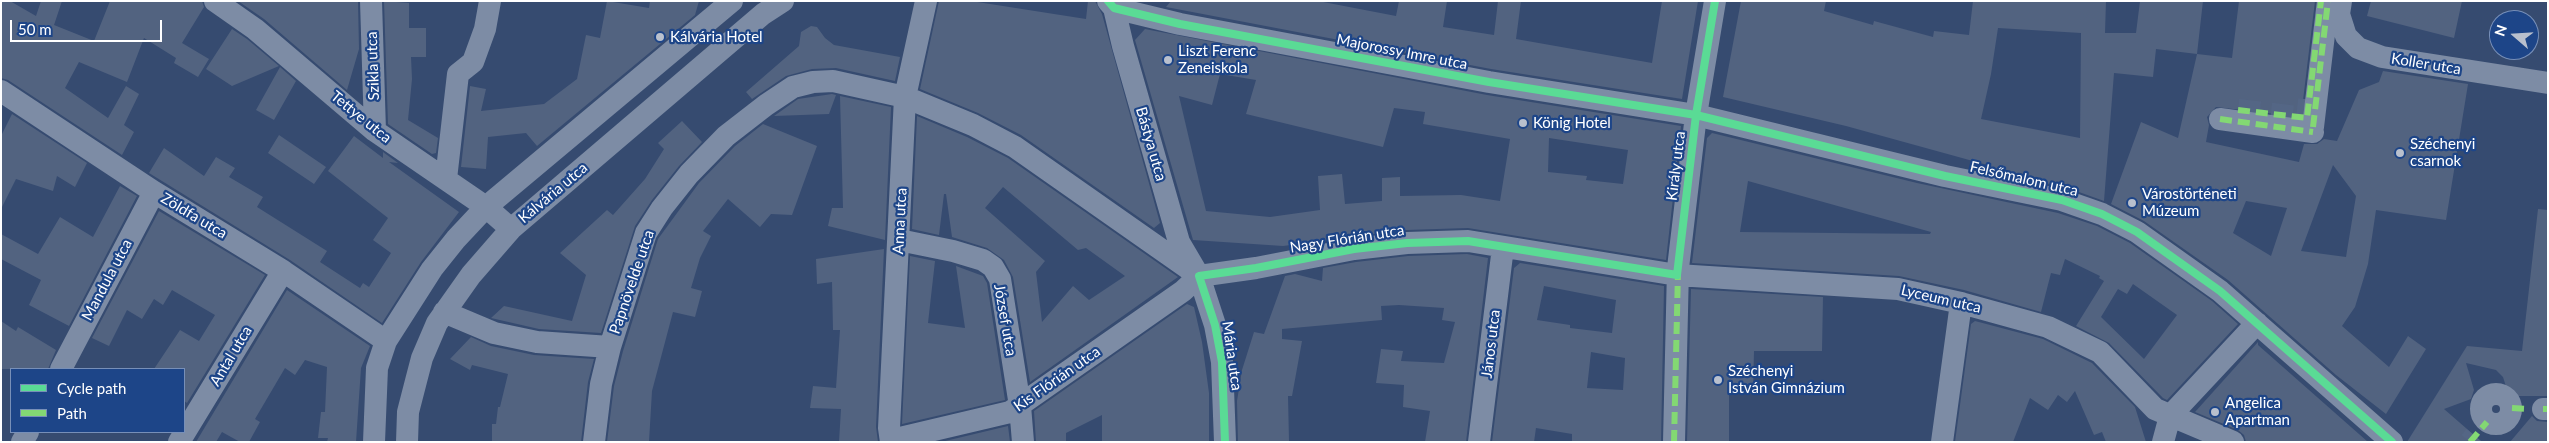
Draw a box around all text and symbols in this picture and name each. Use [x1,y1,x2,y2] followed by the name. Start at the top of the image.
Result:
[12,10,165,42] scale bar
[2489,10,2539,60] north arrow
[18,20,52,38] text: 50 m
[2490,22,2510,38] text: N
[670,28,763,46] place label: Kálvária Hotel
[1335,30,1469,74] street label: Majorossy Imre utca
[363,31,383,101] street label: Szikla utca
[654,31,666,43] marker: Kálvária Hotel
[1178,42,1256,77] place label: Liszt Ferenc Zeneiskola
[2390,50,2462,78] street label: Koller utca
[1162,54,1174,66] marker: Liszt Ferenc Zeneiskola
[327,87,395,147] street label: Tettye utca
[1132,105,1170,183] street label: Bástya utca
[1533,114,1611,132] place label: König Hotel
[1517,117,1529,129] marker: König Hotel
[1663,130,1689,202] street label: Király utca
[2410,135,2475,170] place label: Széchenyi csarnok
[2394,147,2406,159] marker: Széchenyi csarnok
[1968,158,2080,200] street label: Felsőmalom utca
[515,159,591,227] street label: Kálvária utca
[2142,185,2237,220] place label: Várostörténeti Múzeum
[889,187,911,255] street label: Anna utca
[158,189,230,243] street label: Zöldfa utca
[2126,197,2138,209] marker: Várostörténeti Múzeum
[1289,221,1405,257] street label: Nagy Flórián utca
[606,228,658,336] street label: Papnövelde utca
[78,236,136,324] street label: Mandula utca
[1899,281,1983,317] street label: Lyceum utca
[990,283,1020,357] street label: József utca
[1478,309,1504,379] street label: János utca
[1218,320,1246,392] street label: Mária utca
[206,323,256,389] street label: Antal utca
[1010,343,1104,415] street label: Kis Flórián utca
[1728,362,1845,397] place label: Széchenyi István Gimnázium
[10,368,185,433] legend
[1712,374,1724,386] marker: Széchenyi István Gimnázium
[57,379,126,397] text: Cycle path
[2225,394,2290,429] place label: Angelica Apartman
[57,404,87,422] text: Path
[2209,406,2221,418] marker: Angelica Apartman

